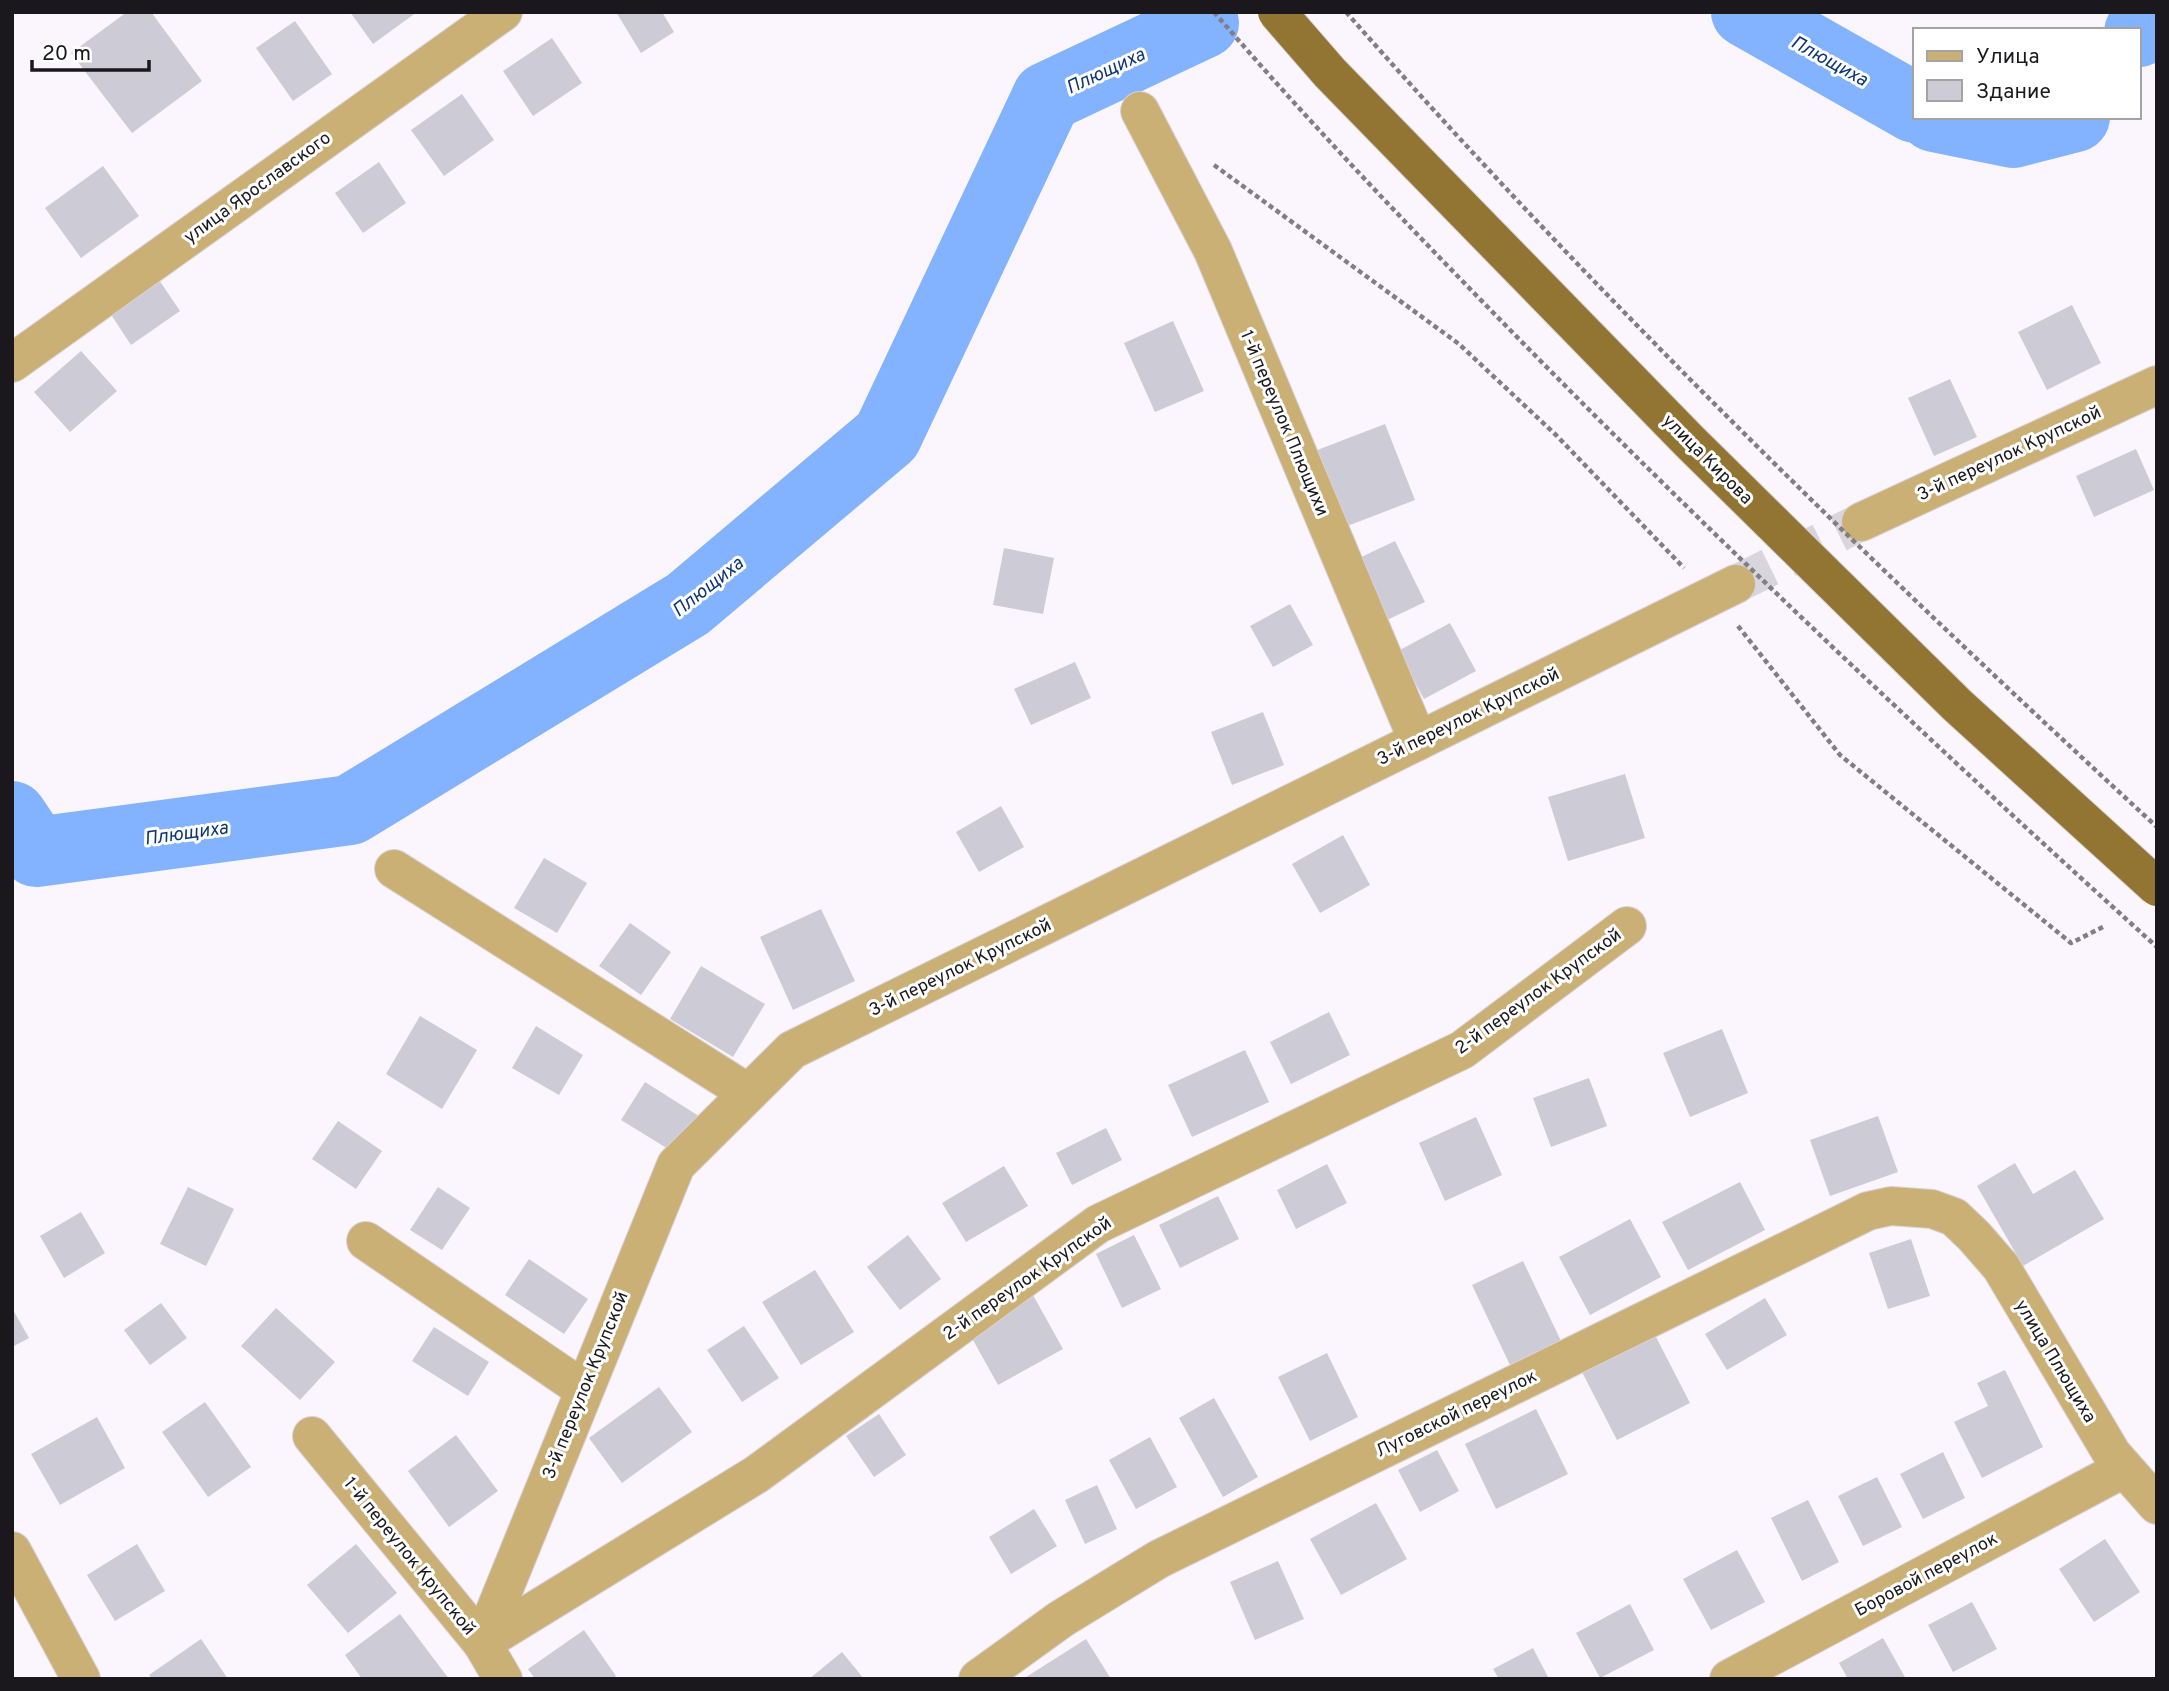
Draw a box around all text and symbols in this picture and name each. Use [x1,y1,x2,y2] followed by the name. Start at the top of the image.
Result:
[32,28,149,72] scale bar
[1913,28,2141,119] legend
[1786,31,1872,93] water label: Плющиха
[42,41,91,68] text: 20 m
[1063,43,1149,100] water label: Плющиха
[1976,44,2040,71] text: Улица
[1976,79,2051,106] text: Здание
[180,127,336,249] street label: улица Ярославского
[1234,327,1333,520] street label: 1-й переулок Плющихи
[1914,402,2105,507] street label: 3-й переулок Крупской
[1657,410,1757,510] street label: улица Кирова
[668,552,749,623] water label: Плющиха
[1374,663,1564,772] street label: 3-й переулок Крупской
[143,816,230,852] water label: Плющиха
[866,914,1056,1023] street label: 3-й переулок Крупской
[1451,924,1627,1060] street label: 2-й переулок Крупской
[939,1212,1117,1346] street label: 2-й переулок Крупской
[538,1288,635,1483] street label: 3-й переулок Крупской
[2009,1296,2101,1427] street label: улица Плющиха
[1372,1365,1541,1463] street label: Луговской переулок
[338,1473,480,1641] street label: 1-й переулок Крупской
[1851,1528,2002,1623] street label: Боровой переулок

